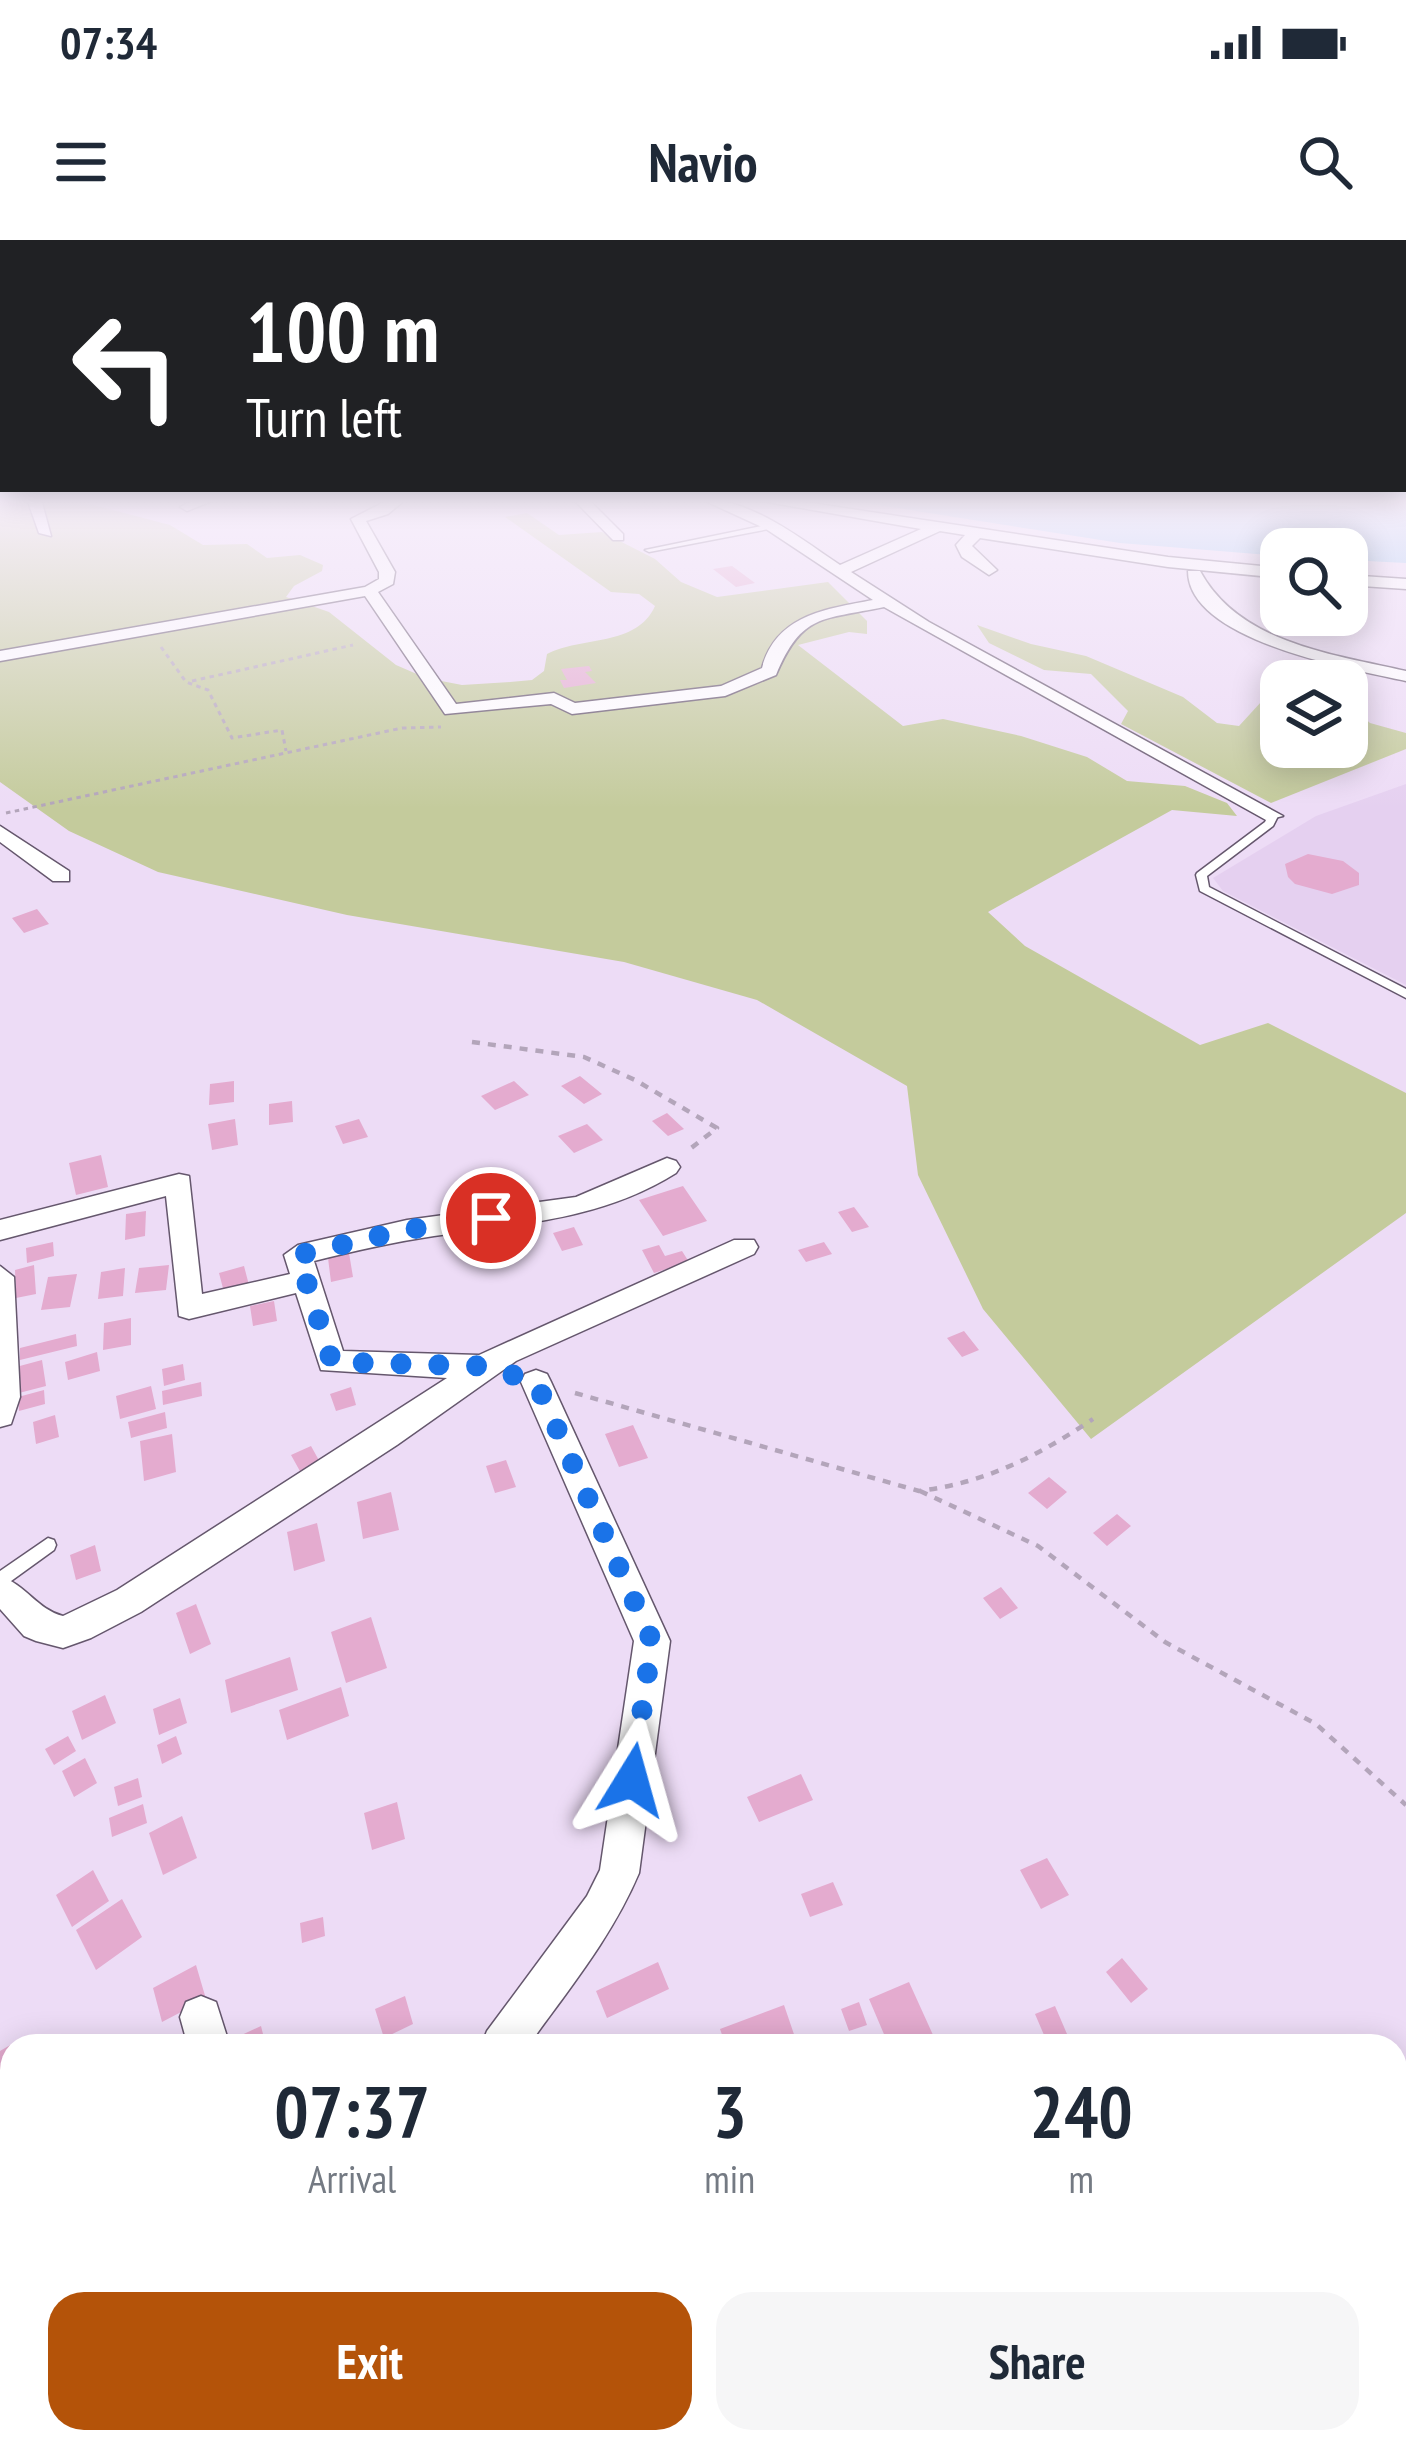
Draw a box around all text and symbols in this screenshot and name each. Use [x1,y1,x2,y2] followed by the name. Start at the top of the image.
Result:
[60,13,157,71] text: 07:34
[648,127,758,197] text: Navio
[48,129,114,195] icon: menu
[1292,129,1358,195] icon: search
[246,276,439,385] text: 100 m
[48,288,204,444] icon: left
[246,382,402,452] text: Turn left
[1260,528,1368,768] map controls
[1260,528,1368,636] button: search
[1260,660,1368,768] button: layers
[440,1167,542,1269] pin
[458,1185,524,1251] icon: arrive
[569,1717,695,1843] position arrow
[274,2064,430,2157] text: 07:37
[713,2064,747,2157] text: 3
[1029,2064,1133,2157] text: 240
[308,2153,396,2204] text: Arrival
[704,2153,755,2204] text: min
[1068,2153,1094,2204] text: m
[48,2292,692,2430] button: Exit
[716,2292,1359,2430] button: Share

